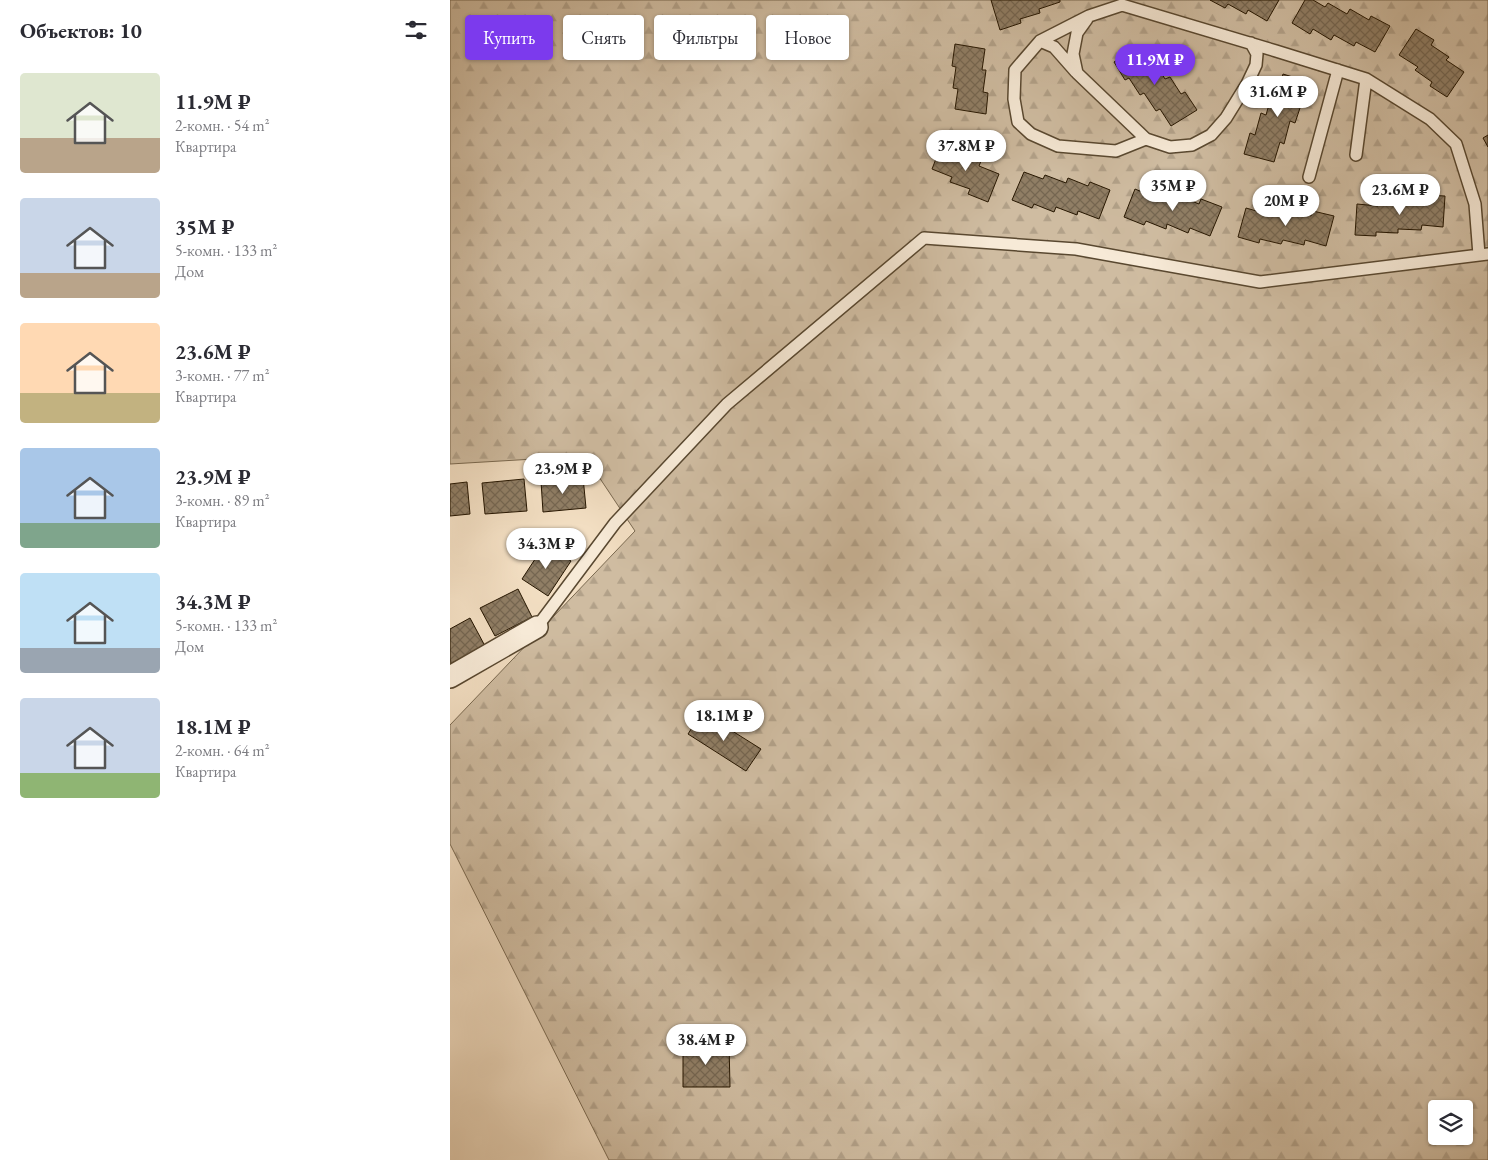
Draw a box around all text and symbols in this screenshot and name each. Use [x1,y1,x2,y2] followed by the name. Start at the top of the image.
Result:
[465,15,553,60] chip: Купить
[563,15,644,60] chip: Снять
[654,15,756,60] chip: Фильтры
[766,15,849,60] chip: Новое
[402,16,430,44] icon: filters
[20,17,142,44] text: Объектов: 10
[1109,44,1201,86] pin: 11.9M ₽
[1126,49,1184,70] text: 11.9M ₽
[1232,76,1324,118] pin: 31.6M ₽
[1249,81,1307,102] text: 31.6M ₽
[175,88,251,115] text: 11.9M ₽
[60,93,120,153] icon: home
[175,115,270,136] text: 2-комн. · 54 m²
[920,130,1012,172] pin: 37.8M ₽
[937,135,995,156] text: 37.8M ₽
[175,136,236,157] text: Квартира
[1138,170,1208,212] pin: 35M ₽
[1354,174,1446,216] pin: 23.6M ₽
[1150,175,1196,196] text: 35M ₽
[1371,179,1429,200] text: 23.6M ₽
[1251,184,1321,227] pin: 20M ₽
[1263,190,1309,211] text: 20M ₽
[175,213,234,240] text: 35M ₽
[60,218,120,278] icon: home
[175,240,277,261] text: 5-комн. · 133 m²
[175,261,204,282] text: Дом
[175,338,251,365] text: 23.6M ₽
[60,343,120,403] icon: home
[175,365,270,386] text: 3-комн. · 77 m²
[175,386,236,407] text: Квартира
[517,452,609,495] pin: 23.9M ₽
[534,458,592,479] text: 23.9M ₽
[175,463,251,490] text: 23.9M ₽
[60,468,120,528] icon: home
[175,490,270,511] text: 3-комн. · 89 m²
[175,511,236,532] text: Квартира
[500,528,592,570] pin: 34.3M ₽
[517,533,575,554] text: 34.3M ₽
[175,588,251,615] text: 34.3M ₽
[60,593,120,653] icon: home
[175,615,277,636] text: 5-комн. · 133 m²
[175,636,204,657] text: Дом
[678,700,770,742] pin: 18.1M ₽
[695,705,753,726] text: 18.1M ₽
[175,713,251,740] text: 18.1M ₽
[60,718,120,778] icon: home
[175,740,270,761] text: 2-комн. · 64 m²
[175,761,236,782] text: Квартира
[660,1024,752,1066] pin: 38.4M ₽
[677,1029,735,1050] text: 38.4M ₽
[1428,1100,1473,1145] map controls
[1428,1100,1473,1145] button: layers

